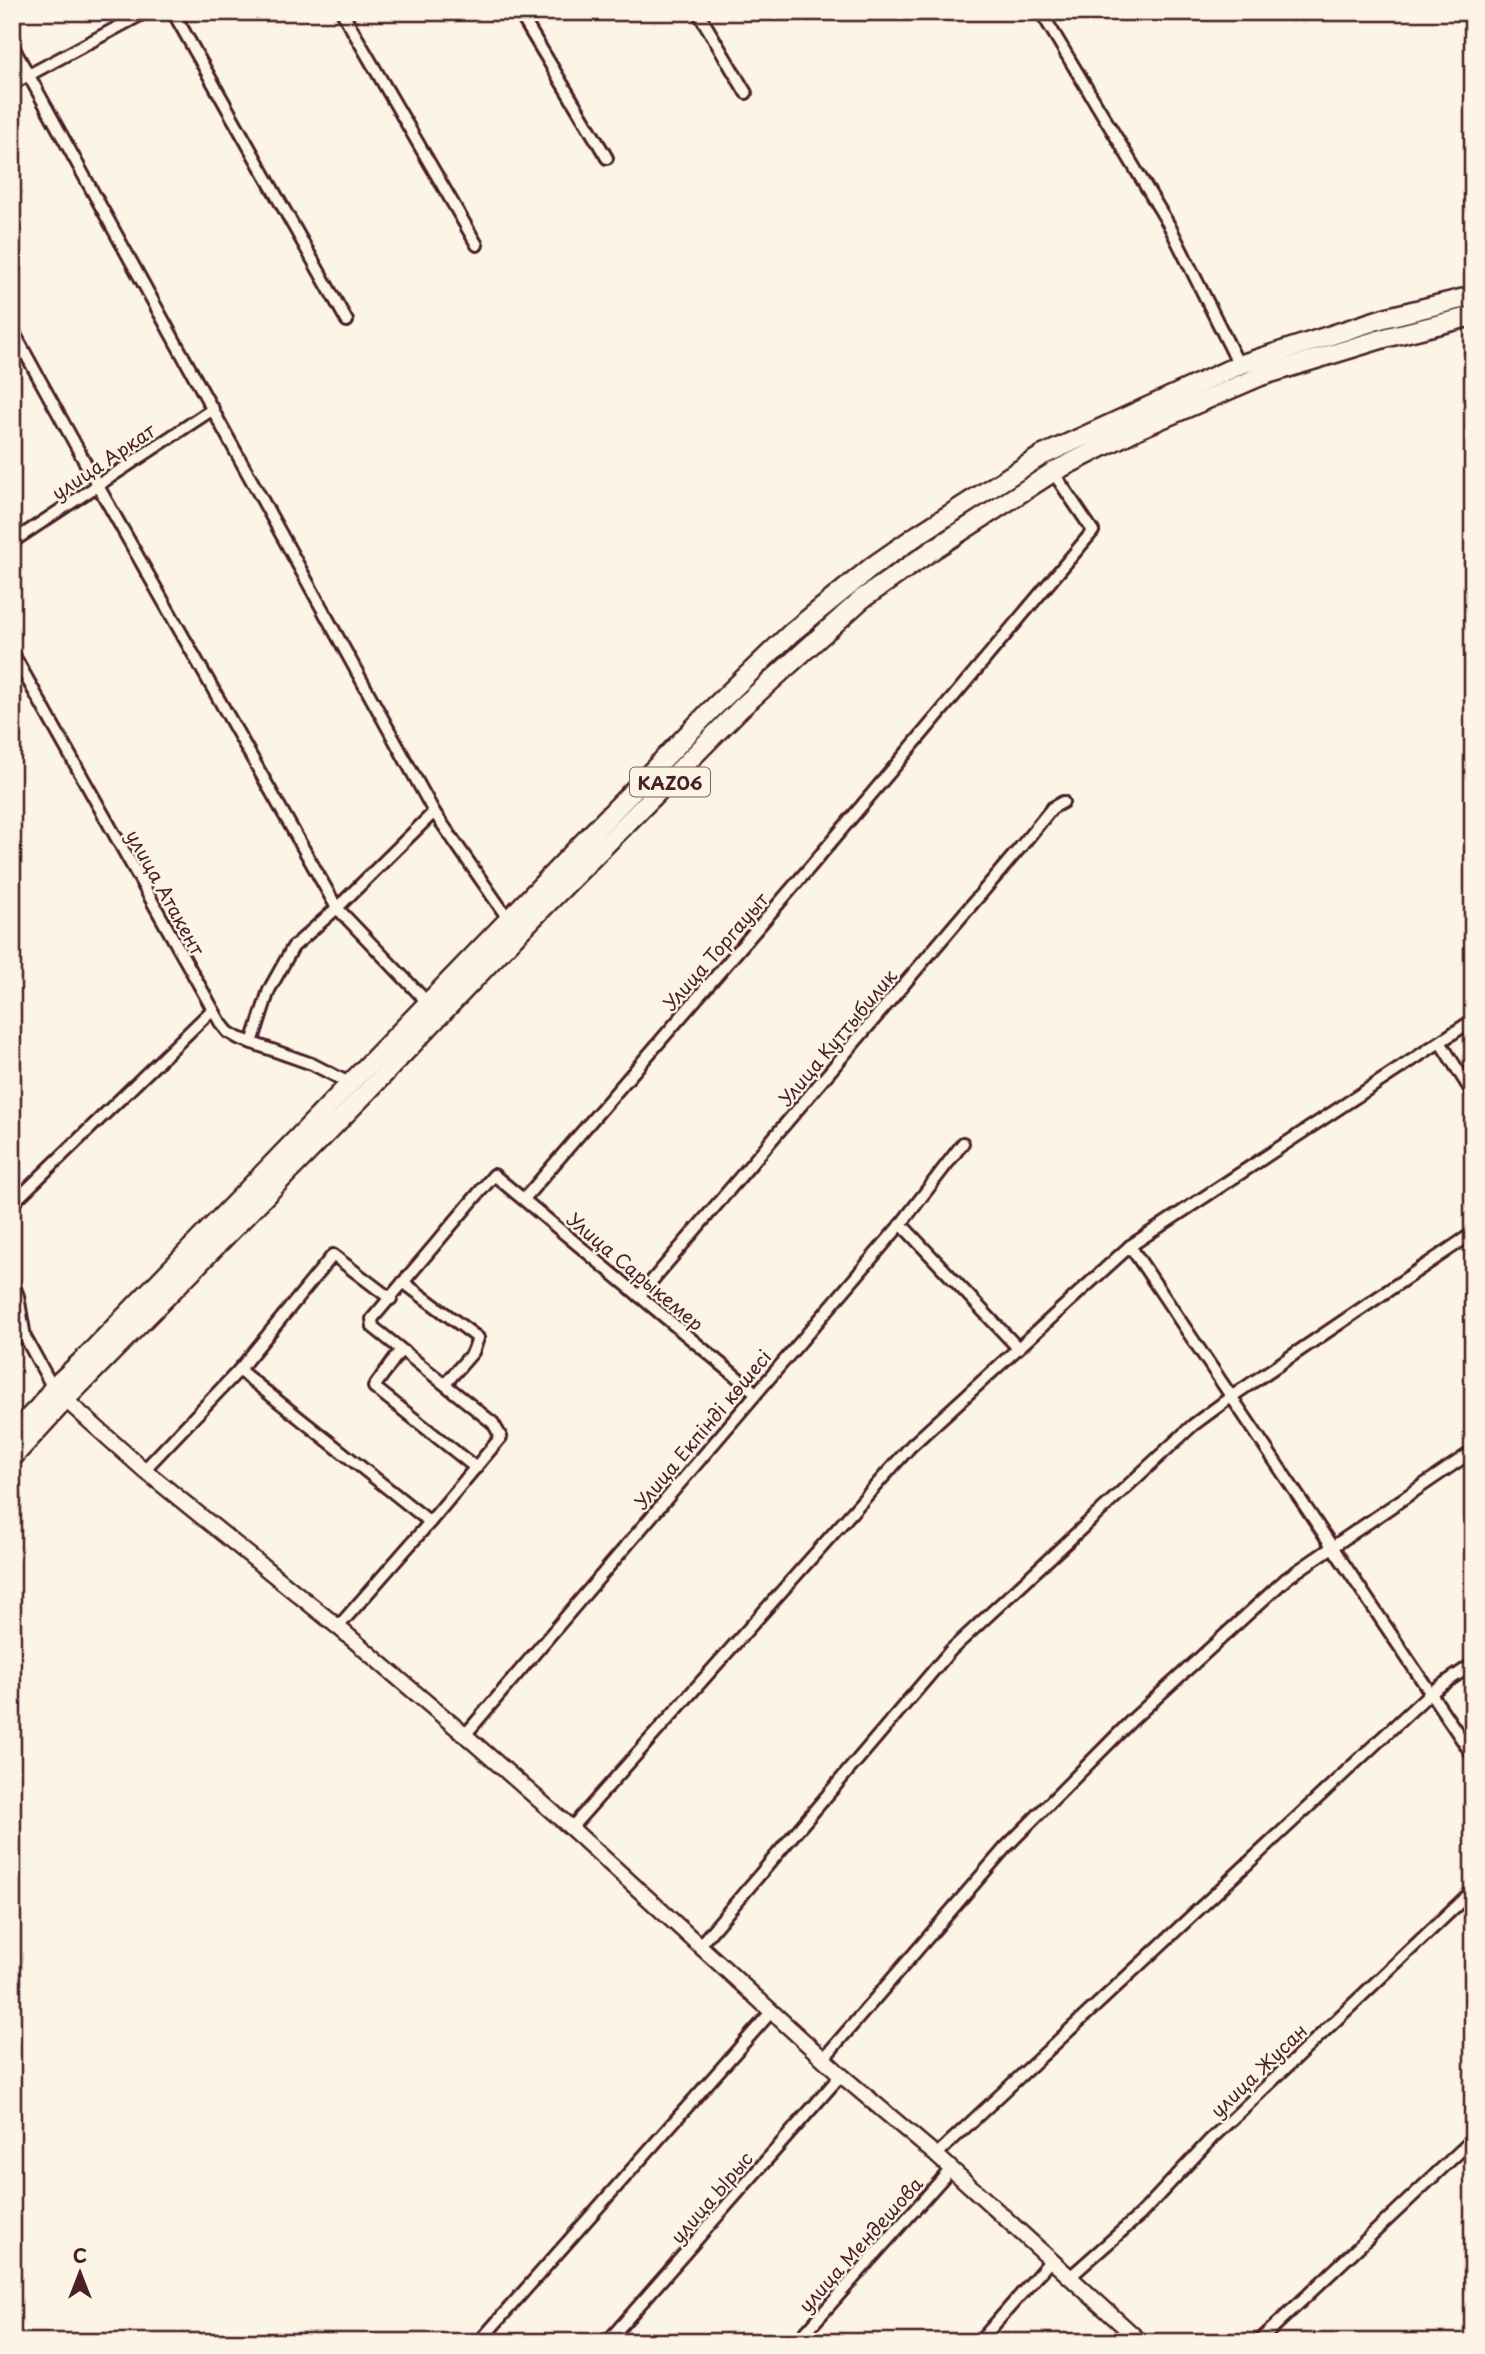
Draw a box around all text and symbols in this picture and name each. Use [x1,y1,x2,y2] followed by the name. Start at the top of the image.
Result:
[46,416,161,506] street label: улица Аркат
[630,768,710,796] road number: KАZ06
[120,824,212,961] street label: улица Атакент
[656,885,775,1016] street label: Улица Торгауыт
[771,962,903,1112] street label: Улица Куттыбилик
[561,1205,711,1337] street label: Улица Сарыкемер
[627,1343,777,1515] street label: Улица Екпінді көшесі
[1203,2017,1313,2123] street label: улица Жусан
[663,2145,759,2249] street label: улица Ырыс
[791,2170,929,2318] street label: улица Мендешова
[46,2238,116,2308] north arrow
[73,2241,87,2269] text: С

